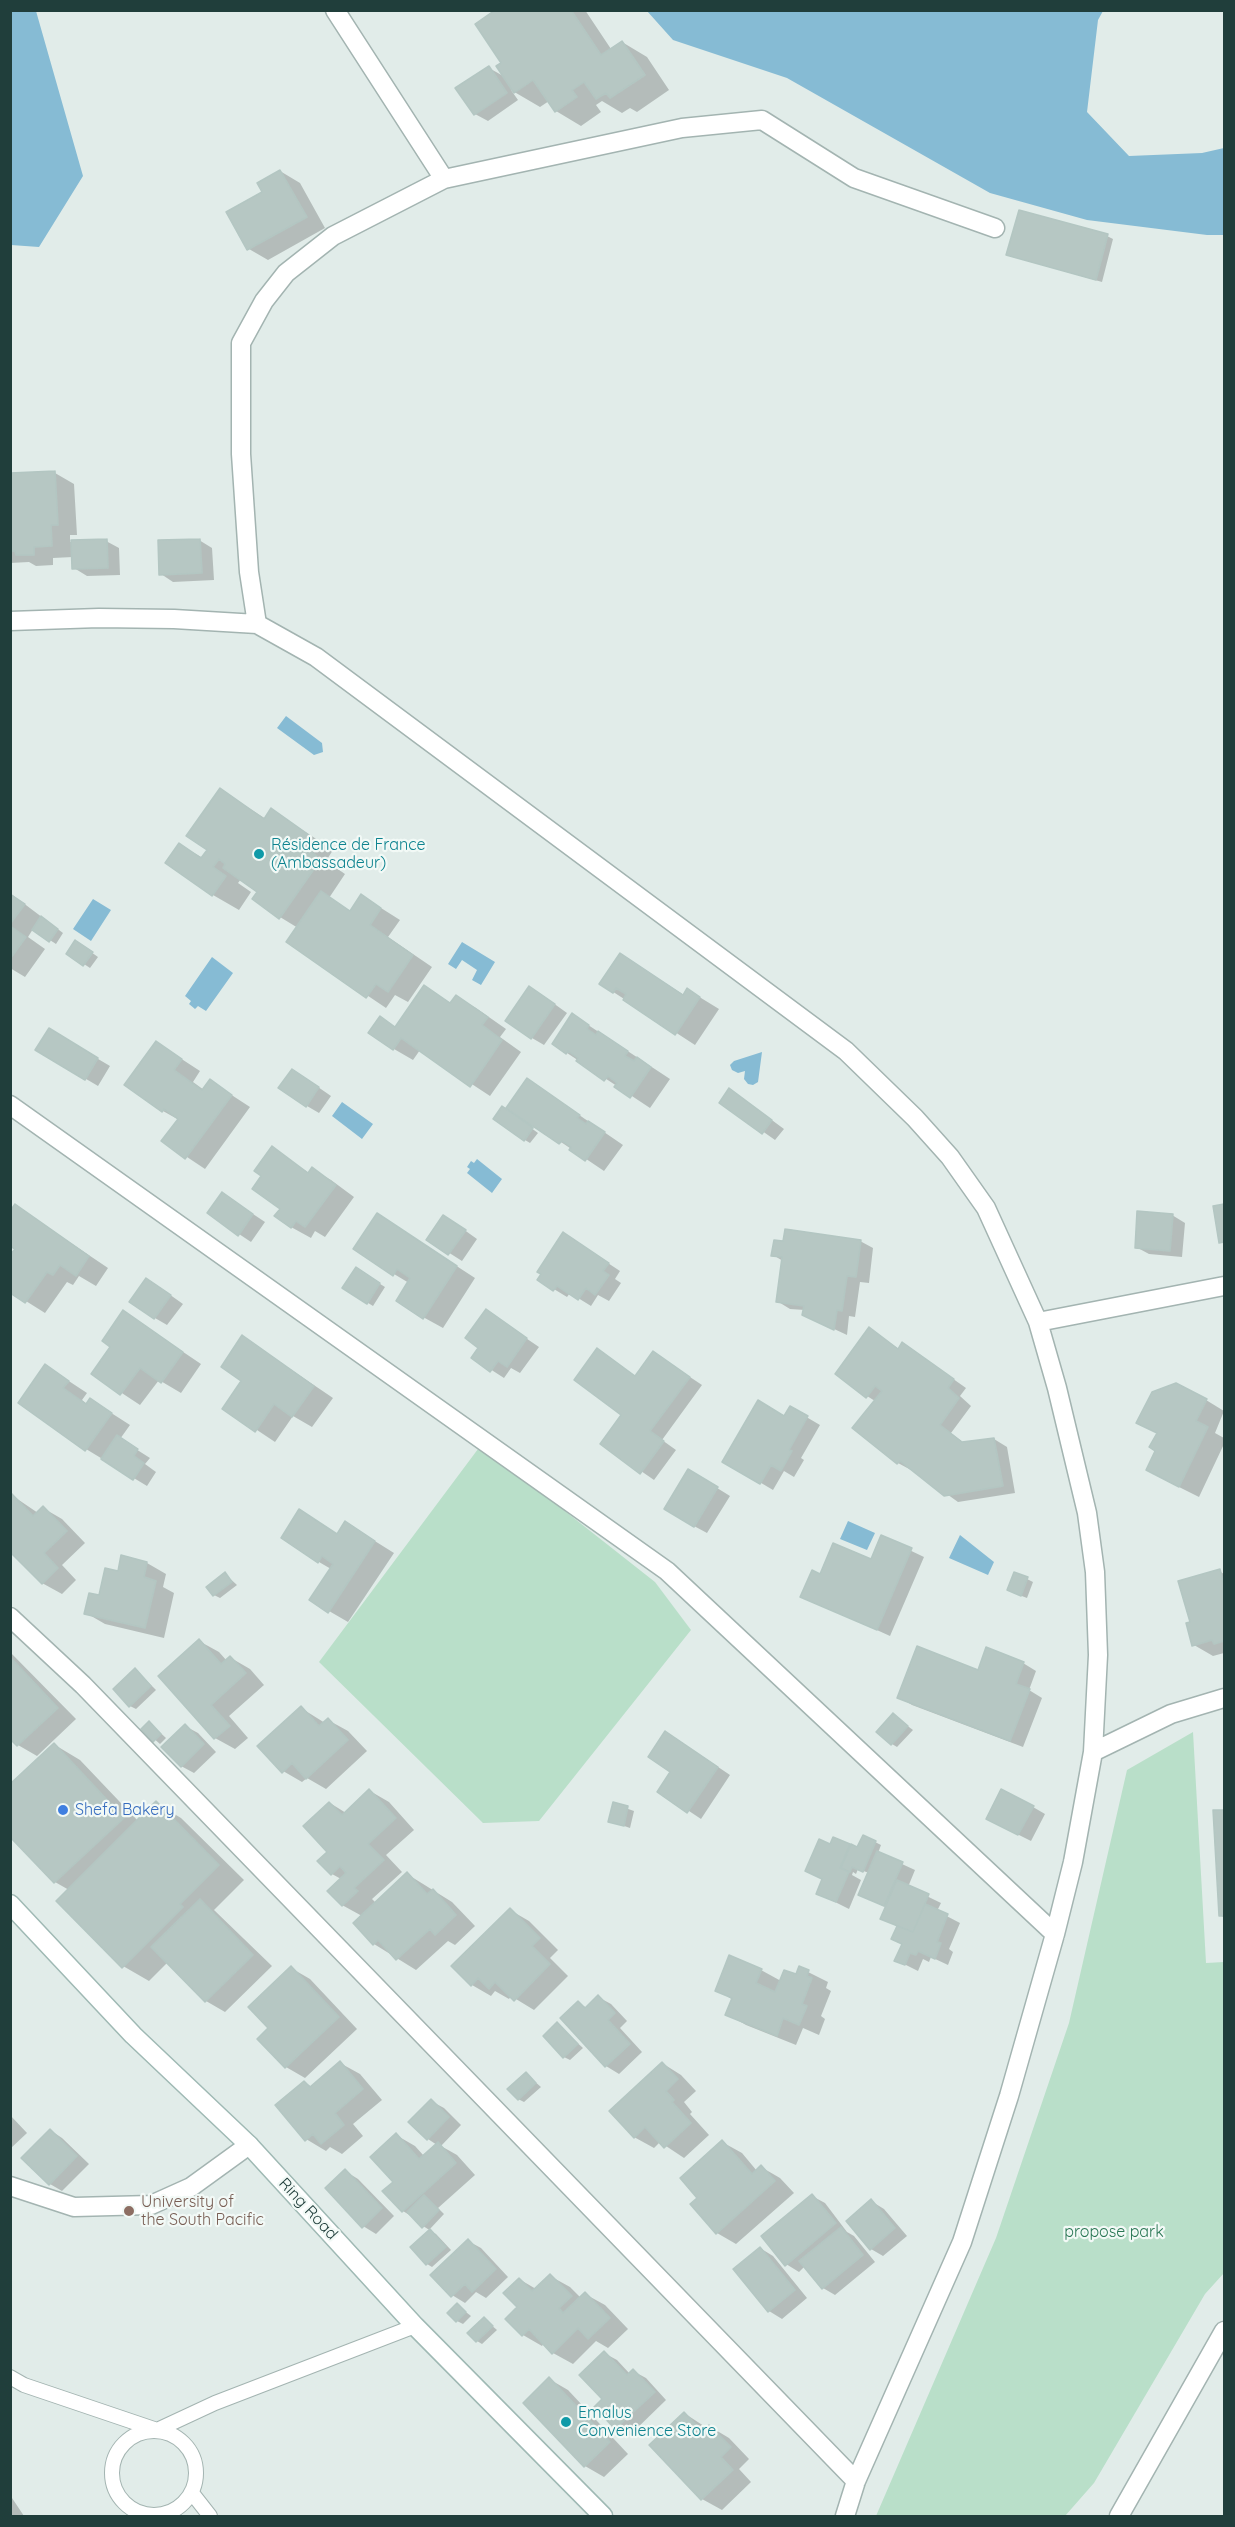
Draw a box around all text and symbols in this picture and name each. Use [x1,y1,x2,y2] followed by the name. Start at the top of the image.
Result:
[271,835,426,873] place label: Résidence de France (Ambassadeur)
[252,847,266,861] marker: Résidence de France (Ambassadeur)
[75,1800,175,1820] place label: Shefa Bakery
[56,1803,70,1817] marker: Shefa Bakery
[275,2174,341,2244] street label: Ring Road
[141,2192,264,2230] place label: University of the South Pacific
[122,2204,136,2218] marker: University of the South Pacific
[1064,2222,1164,2242] park label: propose park
[578,2403,716,2441] place label: Emalus Convenience Store
[559,2415,573,2429] marker: Emalus Convenience Store

